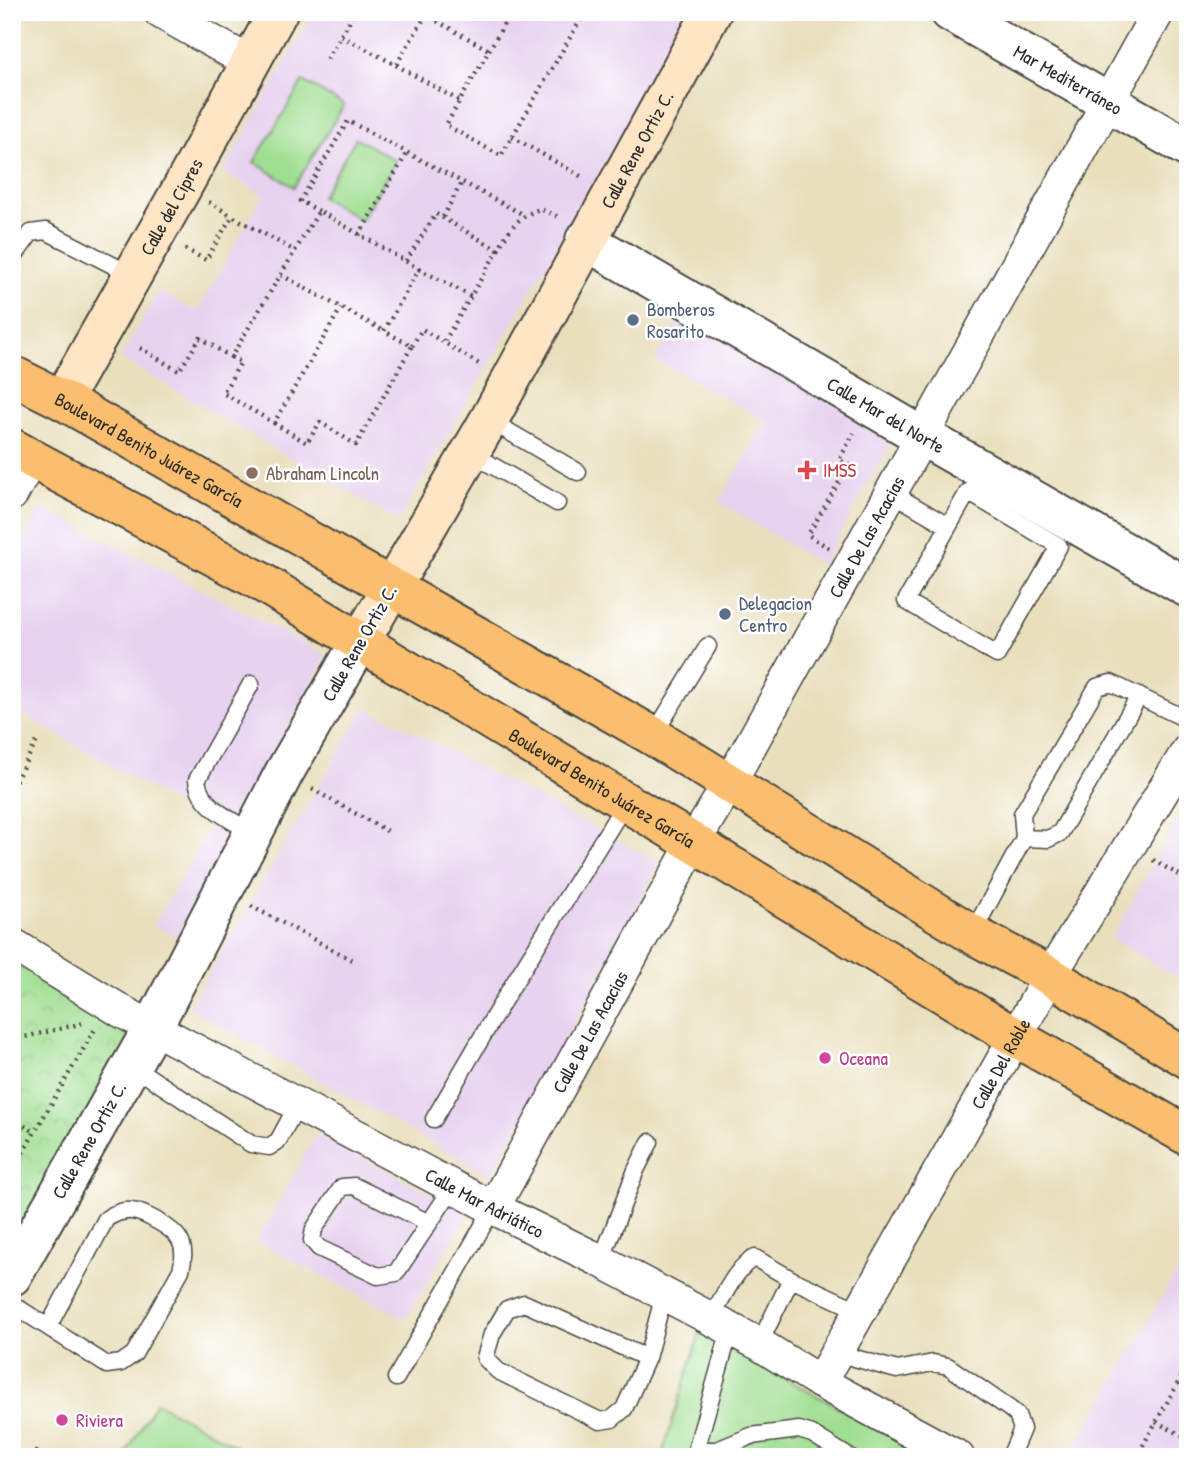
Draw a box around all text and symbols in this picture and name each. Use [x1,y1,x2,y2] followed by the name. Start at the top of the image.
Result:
[1009,38,1127,121] street label: Mar Mediterráneo
[594,86,680,213] street label: Calle Rene Ortiz C.
[133,154,209,260] street label: Calle del Cipres
[647,296,715,344] place label: Bomberos Rosarito
[625,312,641,328] marker: Bomberos Rosarito
[822,371,950,460] street label: Calle Mar del Norte
[51,386,248,514] street label: Boulevard Benito Juárez García
[823,457,856,483] place label: IMSS
[266,460,379,486] place label: Abraham Lincoln
[797,460,817,480] marker: IMSS
[244,465,260,481] marker: Abraham Lincoln
[822,471,911,602] street label: Calle De Las Acacias
[315,580,403,706] street label: Calle Rene Ortiz C.
[739,590,812,638] place label: Delegacion Centro
[717,606,733,622] marker: Delegacion Centro
[504,722,700,854] street label: Boulevard Benito Juárez García
[546,966,634,1098] street label: Calle De Las Acacias
[964,1013,1037,1114] street label: Calle Del Roble
[839,1045,889,1071] place label: Oceana
[817,1050,833,1066] marker: Oceana
[45,1077,132,1203] street label: Calle Rene Ortiz C.
[421,1161,549,1244] street label: Calle Mar Adriático
[76,1407,124,1433] place label: Riviera
[54,1412,70,1428] marker: Riviera

